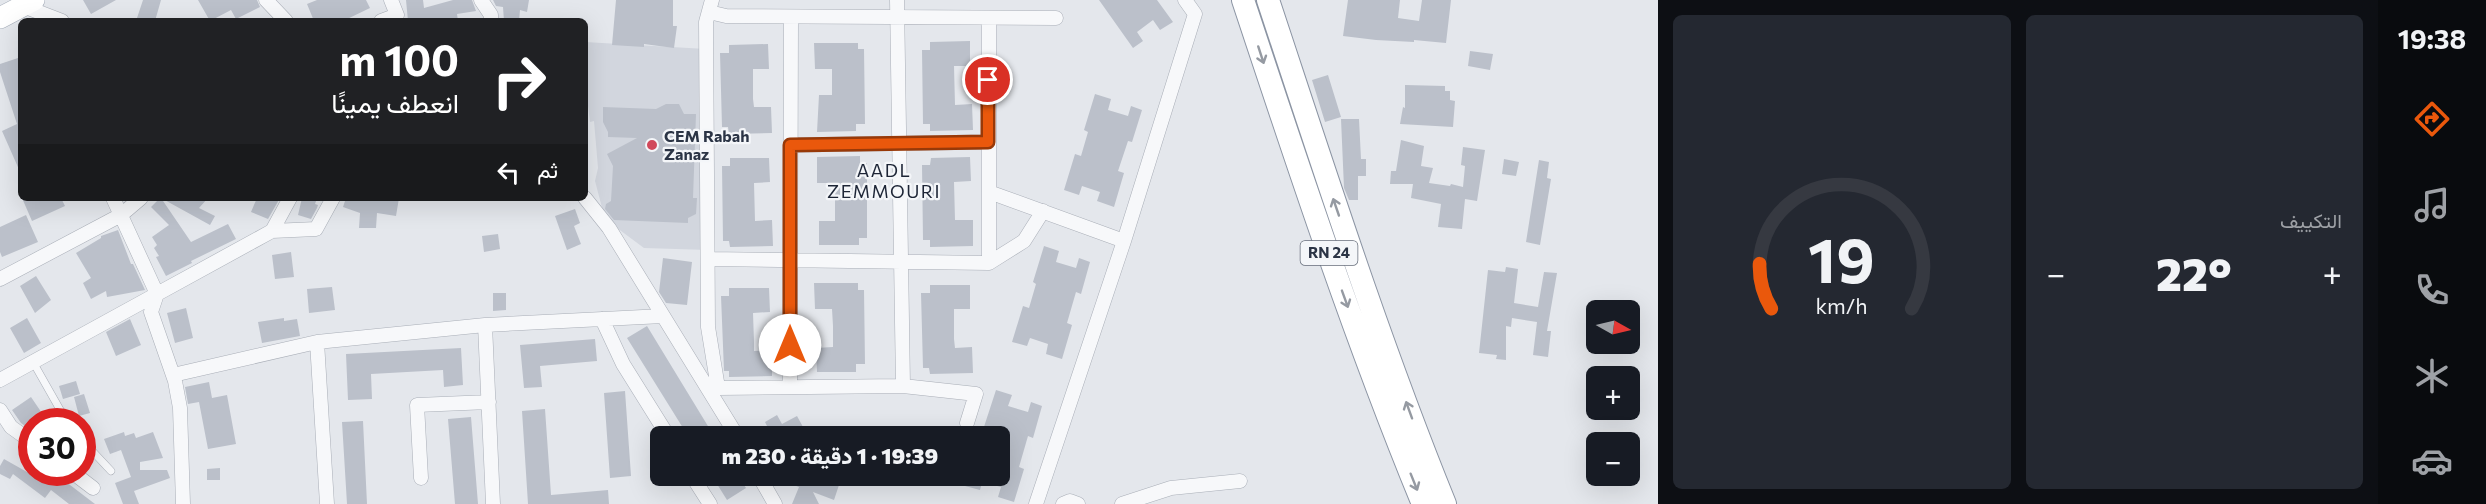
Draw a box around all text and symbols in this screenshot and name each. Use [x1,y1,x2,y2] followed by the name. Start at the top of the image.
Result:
[2398,22,2466,55] text: 19:38
[339,33,459,85] text: 100 m
[480,42,558,120] icon: right
[1256,46,1267,65] one-way arrow
[962,54,1013,105] pin
[971,63,1004,96] icon: arrive
[331,86,459,119] text: انعطف يمينًا
[2411,98,2453,140] icon: directions
[664,126,750,163] place label: CEM Rabah Zanaz
[645,138,659,152] marker: CEM Rabah Zanaz
[492,156,525,189] icon: left
[537,156,558,183] text: ثم
[827,159,941,202] district label: AADL ZEMMOURI
[2411,184,2453,226] icon: music
[1330,198,1341,217] one-way arrow
[2280,208,2342,232] text: التكييف
[1808,220,1875,296] text: 19
[1300,241,1358,265] road number: RN 24
[2156,245,2232,300] text: 22°
[2047,252,2065,293] text: −
[2323,252,2342,293] text: +
[2411,269,2453,311] icon: phone
[1341,289,1352,308] one-way arrow
[1816,292,1868,318] text: km/h
[1586,300,1640,354] north arrow
[1586,300,1640,486] map controls
[758,313,822,377] position arrow
[2411,355,2453,397] icon: climate
[1586,366,1640,420] button: +
[1402,402,1413,420] one-way arrow
[18,408,96,486] speed limit sign: 30
[1586,432,1640,486] button: −
[2411,440,2453,482] icon: car
[722,442,938,469] text: 19:39 · 1 دقيقة · 230 m
[1409,472,1420,491] one-way arrow

